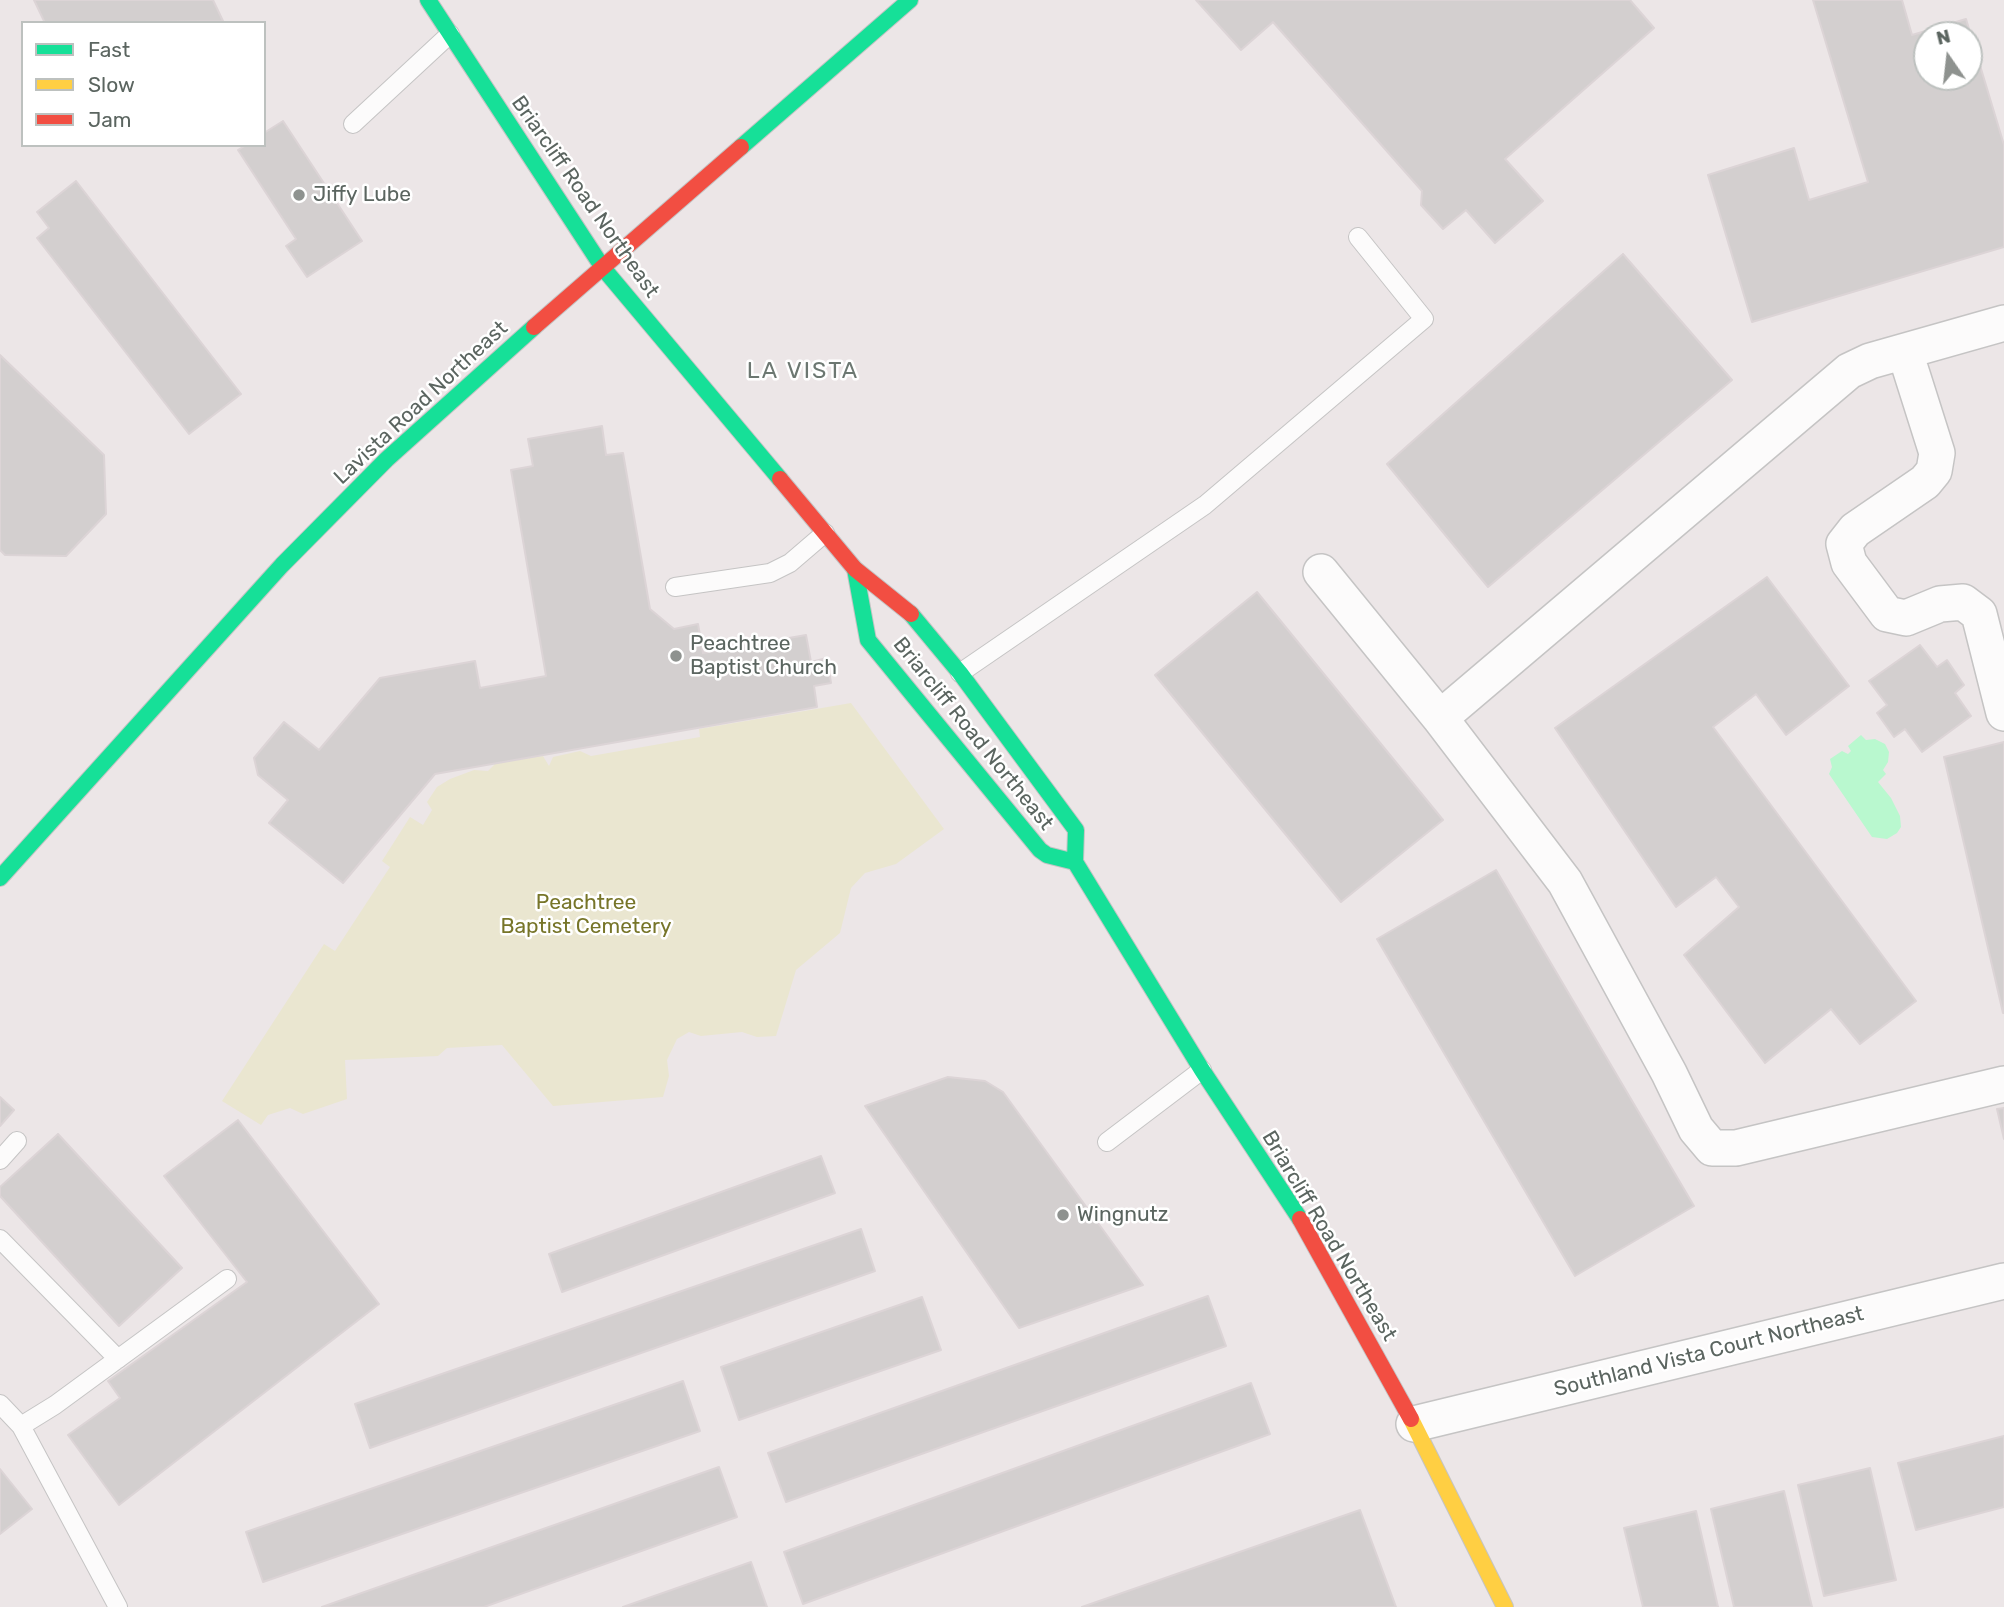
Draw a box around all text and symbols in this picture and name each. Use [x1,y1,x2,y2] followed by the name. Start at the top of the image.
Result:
[21,21,266,147] legend
[1913,21,1983,91] north arrow
[1934,24,1953,50] text: N
[88,37,130,62] text: Fast
[88,72,135,97] text: Slow
[506,91,664,303] street label: Briarcliff Road Northeast
[88,107,132,132] text: Jam
[313,182,411,208] place label: Jiffy Lube
[291,187,307,203] marker: Jiffy Lube
[329,316,513,490] street label: Lavista Road Northeast
[748,357,858,385] district label: LA VISTA
[690,631,837,681] place label: Peachtree Baptist Church
[887,633,1059,835] street label: Briarcliff Road Northeast
[668,648,684,664] marker: Peachtree Baptist Church
[500,890,672,940] park label: Peachtree Baptist Cemetery
[1256,1126,1402,1346] street label: Briarcliff Road Northeast
[1077,1202,1168,1228] place label: Wingnutz
[1055,1207,1071,1223] marker: Wingnutz
[1552,1301,1866,1403] street label: Southland Vista Court Northeast

